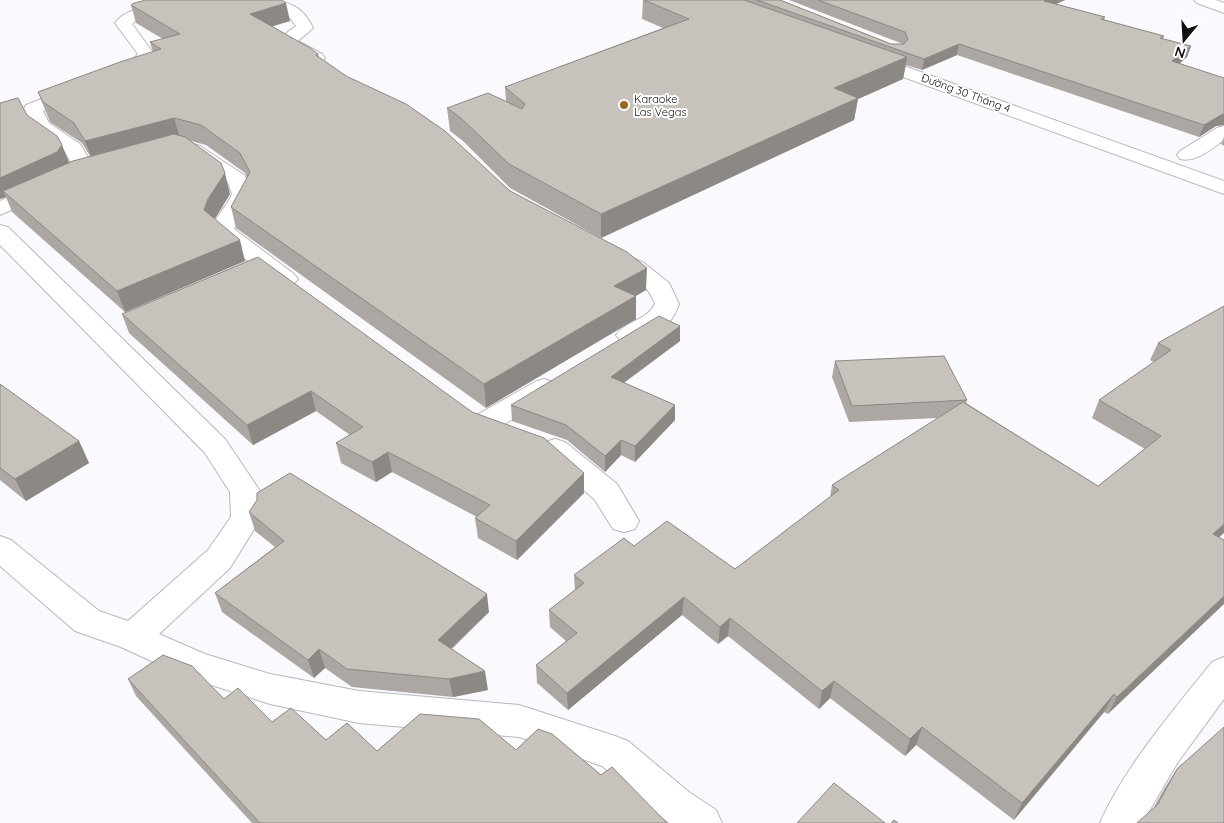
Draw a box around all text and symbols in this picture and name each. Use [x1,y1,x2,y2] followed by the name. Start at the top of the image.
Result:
[1159,15,1209,65] north arrow
[1172,42,1188,63] text: N
[919,70,1013,116] street label: Đường 30 Tháng 4
[634,92,687,119] place label: Karaoke Las Vegas
[618,99,630,111] marker: Karaoke Las Vegas

